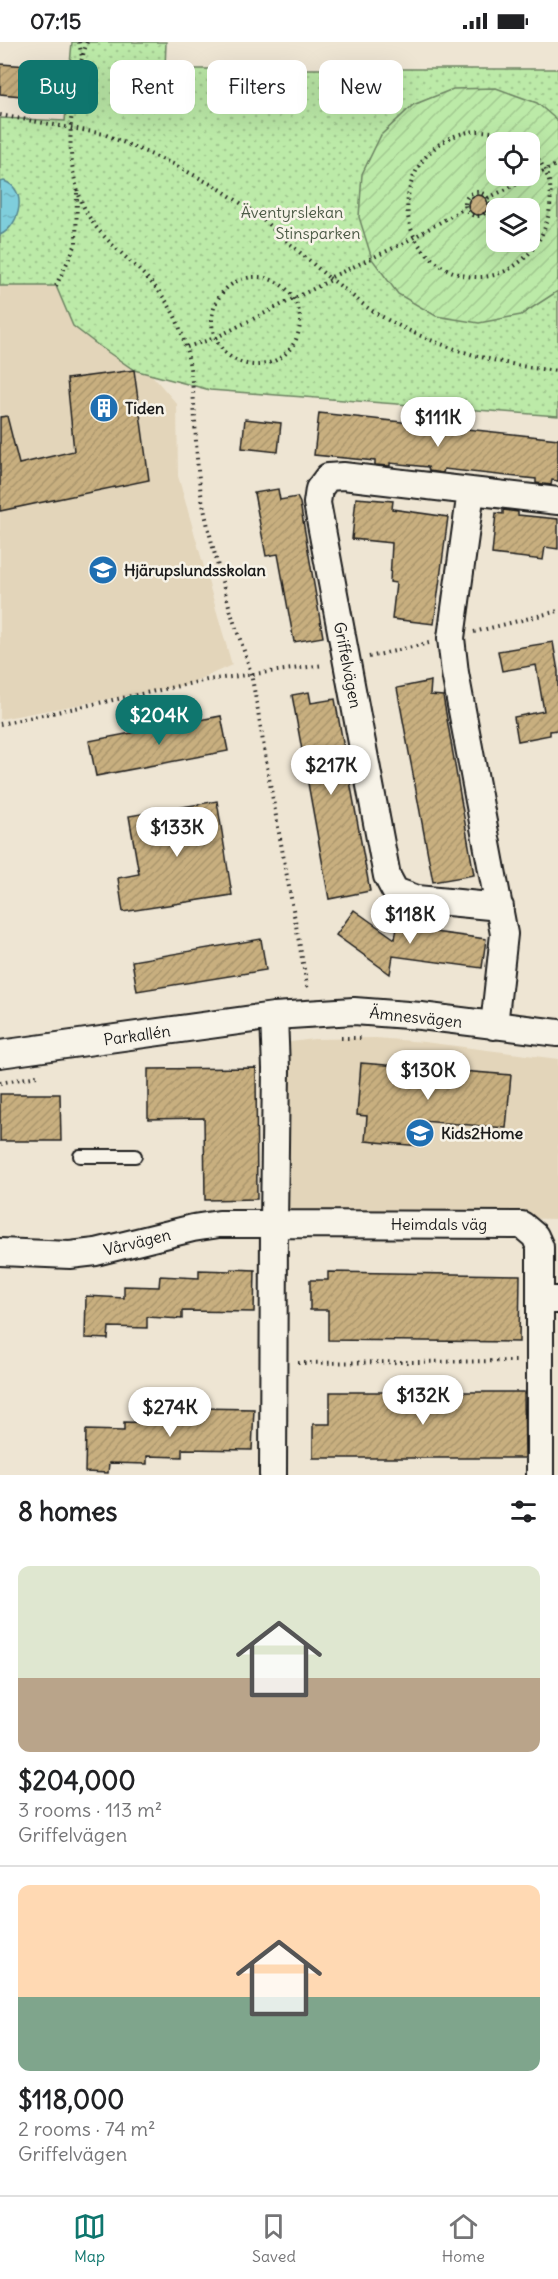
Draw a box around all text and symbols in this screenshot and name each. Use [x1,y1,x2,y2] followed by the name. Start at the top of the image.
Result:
[30,7,81,35] text: 07:15
[18,60,98,114] chip: Buy
[110,60,195,114] chip: Rent
[207,60,307,114] chip: Filters
[319,60,403,114] chip: New
[486,132,540,252] map controls
[486,132,540,186] button: locate
[486,198,540,252] button: layers
[241,202,343,222] park label: Äventyrslekan
[276,223,360,243] park label: Stinsparken
[88,392,120,424] building icon: Tiden
[396,397,480,448] pin: $111K
[125,398,164,418] place label: Tiden
[415,404,461,429] text: $111K
[87,554,119,586] school or university icon: Hjärupslundsskolan
[124,560,266,581] place label: Hjärupslundsskolan
[330,620,366,710] street label: Griffelvägen
[117,695,201,746] pin: $204K
[129,702,189,727] text: $204K
[289,745,373,796] pin: $217K
[305,752,357,777] text: $217K
[135,807,219,858] pin: $133K
[150,814,204,839] text: $133K
[368,894,452,945] pin: $118K
[385,901,435,926] text: $118K
[369,1002,463,1032] street label: Ämnesvägen
[102,1020,172,1050] street label: Parkallén
[386,1050,470,1101] pin: $130K
[400,1057,456,1082] text: $130K
[404,1117,436,1149] school or university icon: Kids2Home
[441,1123,523,1143] place label: Kids2Home
[391,1214,487,1234] street label: Heimdals väg
[101,1224,173,1260] street label: Vårvägen
[381,1375,465,1426] pin: $132K
[396,1382,450,1407] text: $132K
[128,1387,212,1438] pin: $274K
[142,1394,198,1419] text: $274K
[18,1495,117,1528] text: 8 homes
[507,1495,540,1528] icon: filters
[225,1605,333,1713] icon: home
[18,1764,136,1797] text: $204,000
[18,1797,162,1822] text: 3 rooms · 113 m²
[18,1822,127,1847] text: Griffelvägen
[225,1924,333,2032] icon: home
[18,2083,124,2116] text: $118,000
[18,2116,155,2141] text: 2 rooms · 74 m²
[18,2141,127,2166] text: Griffelvägen
[73,2210,106,2266] tab: Map
[252,2210,296,2266] tab: Saved
[442,2210,485,2266] tab: Home

